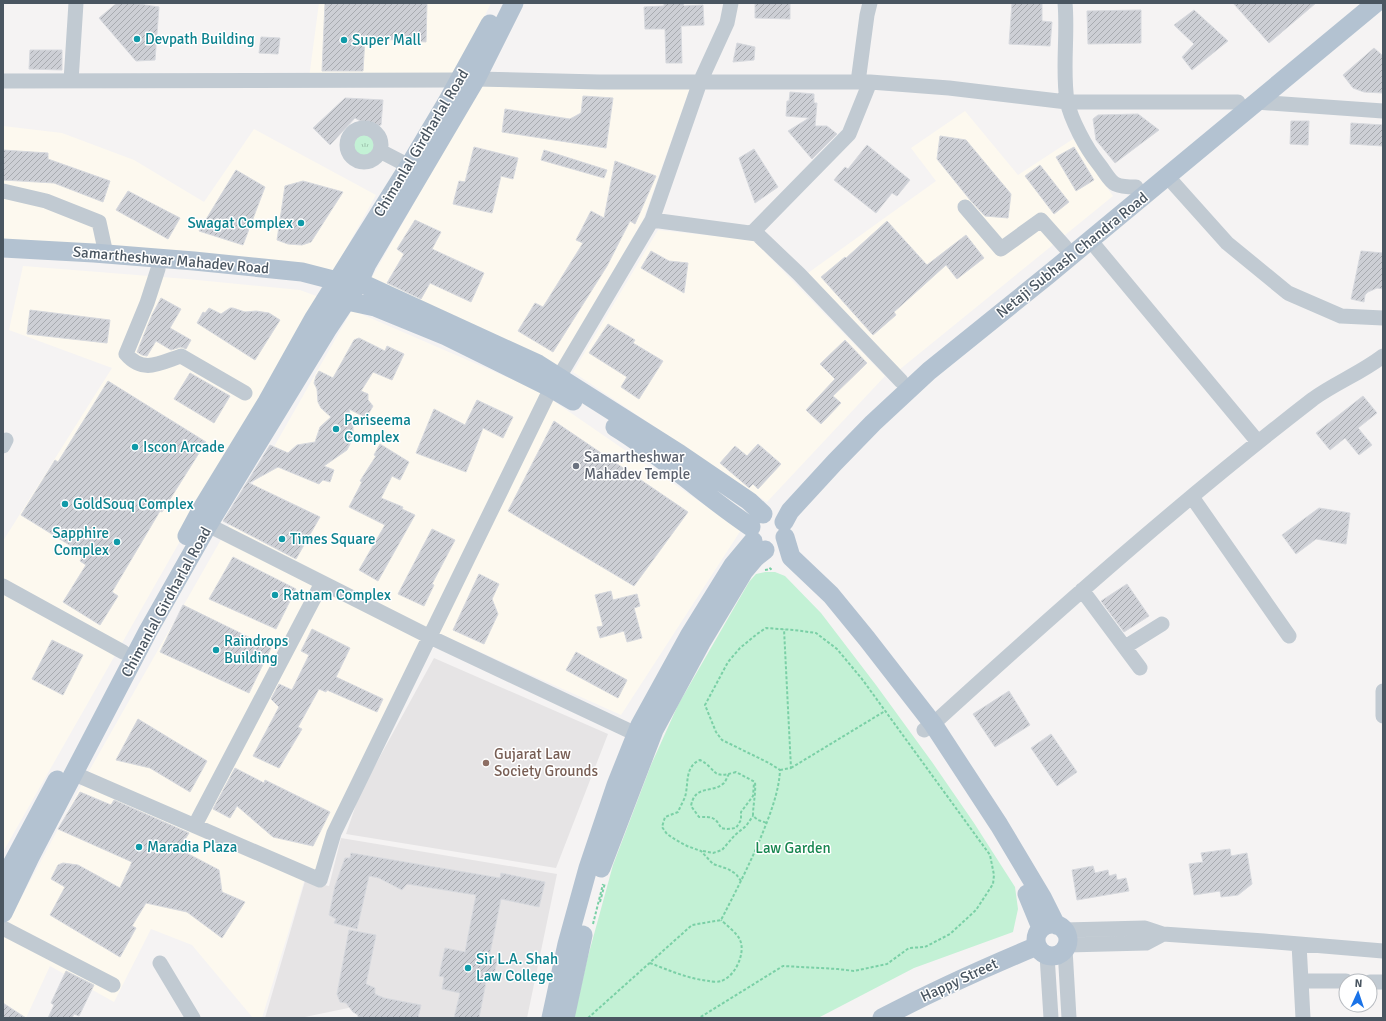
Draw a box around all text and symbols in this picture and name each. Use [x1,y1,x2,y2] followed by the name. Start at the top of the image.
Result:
[145,30,255,48] place label: Devpath Building
[352,31,421,49] place label: Super Mall
[132,34,142,44] marker: Devpath Building
[339,35,349,45] marker: Super Mall
[370,66,472,220] street label: Chimanlal Girdharlal Road
[993,188,1151,322] street label: Netaji Subhash Chandra Road
[187,214,293,232] place label: Swagat Complex
[296,218,306,228] marker: Swagat Complex
[72,242,270,278] street label: Samartheshwar Mahadev Road
[344,411,411,446] place label: Pariseema Complex
[331,424,341,434] marker: Pariseema Complex
[143,438,225,456] place label: Iscon Arcade
[130,442,140,452] marker: Iscon Arcade
[584,448,690,483] place label: Samartheshwar Mahadev Temple
[571,461,581,471] marker: Samartheshwar Mahadev Temple
[73,495,194,513] place label: GoldSouq Complex
[60,499,70,509] marker: GoldSouq Complex
[52,524,109,559] place label: Sapphire Complex
[117,524,215,680] street label: Chimanlal Girdharlal Road
[290,530,376,548] place label: Times Square
[277,534,287,544] marker: Times Square
[112,537,122,547] marker: Sapphire Complex
[283,586,391,604] place label: Ratnam Complex
[270,590,280,600] marker: Ratnam Complex
[224,632,289,667] place label: Raindrops Building
[211,645,221,655] marker: Raindrops Building
[494,745,599,780] place label: Gujarat Law Society Grounds
[481,758,491,768] marker: Gujarat Law Society Grounds
[147,838,237,856] place label: Maradia Plaza
[755,839,831,857] park label: Law Garden
[134,842,144,852] marker: Maradia Plaza
[476,950,558,985] place label: Sir L.A. Shah Law College
[918,954,1000,1006] street label: Happy Street
[463,963,473,973] marker: Sir L.A. Shah Law College
[1338,973,1378,1013] north arrow
[1354,977,1363,990] text: N

